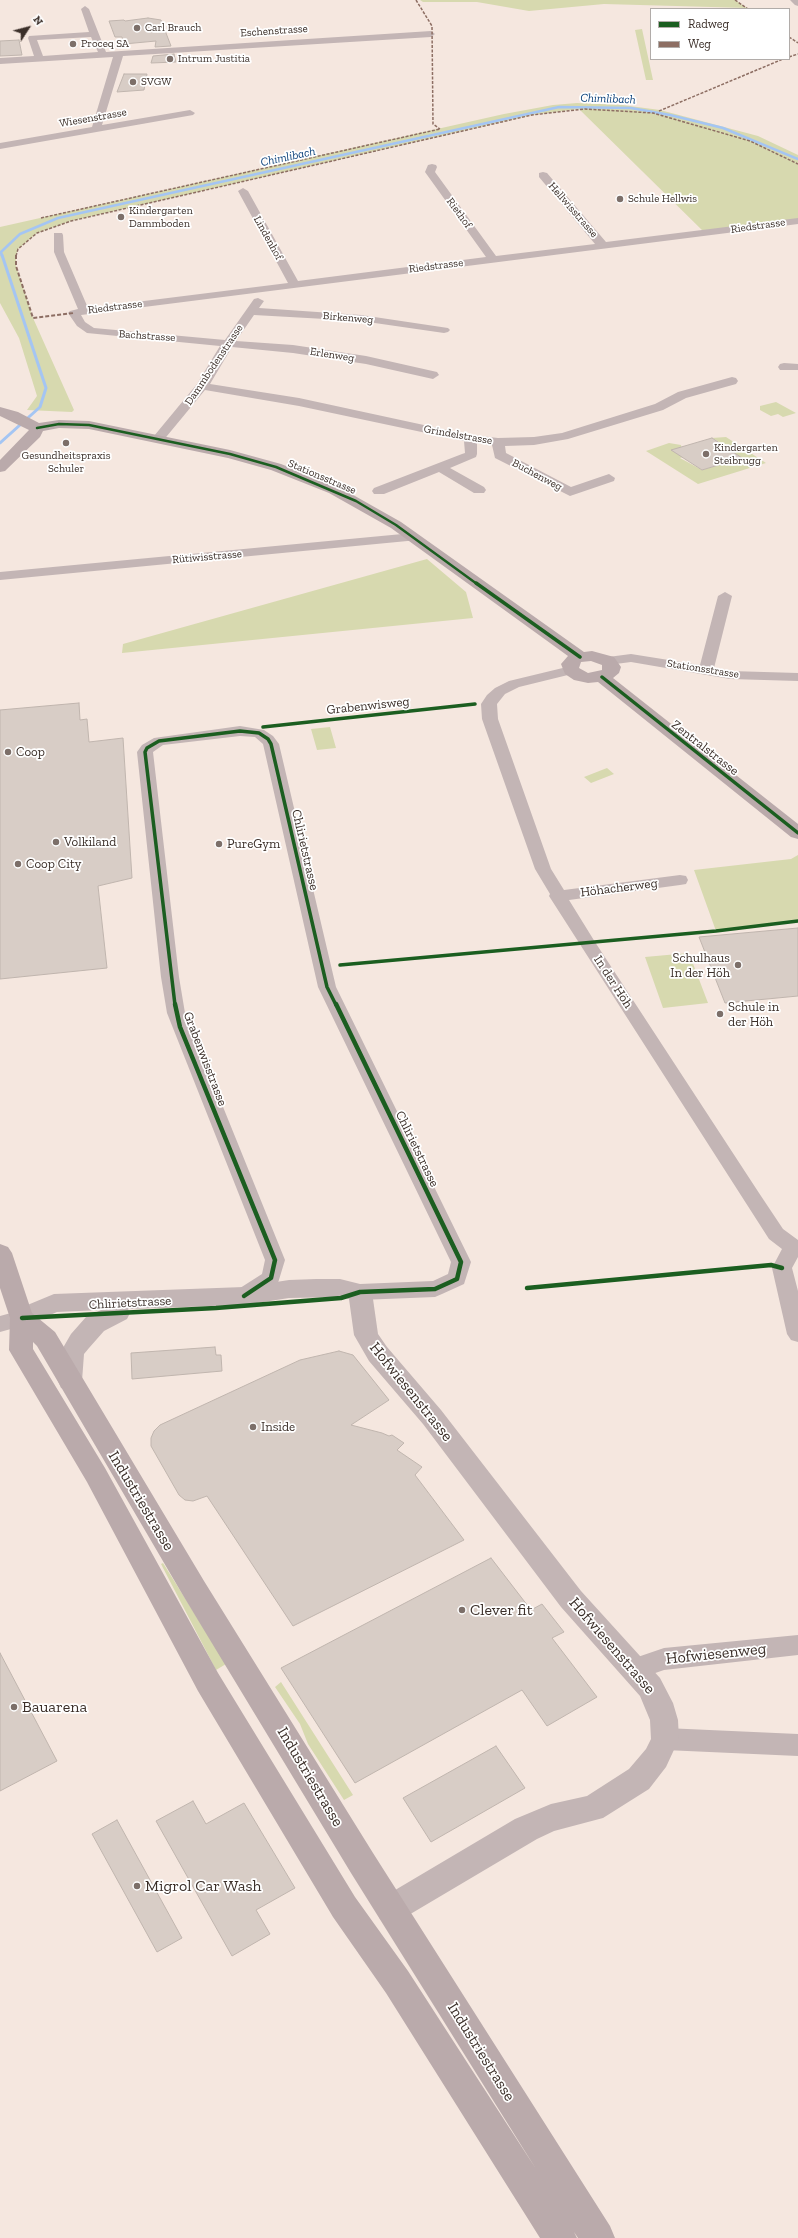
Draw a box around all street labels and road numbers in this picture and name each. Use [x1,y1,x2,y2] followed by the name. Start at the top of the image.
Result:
[240,22,308,40] street label: Eschenstrasse
[58,106,128,130] street label: Wiesenstrasse
[545,180,601,240] street label: Hellwisstrasse
[444,195,474,231] street label: Riethof
[251,214,285,262] street label: Lindenhof
[730,216,786,236] street label: Riedstrasse
[408,256,464,276] street label: Riedstrasse
[87,297,143,317] street label: Riedstrasse
[322,309,374,327] street label: Birkenweg
[182,322,246,408] street label: Dammbodenstrasse
[118,327,176,345] street label: Bachstrasse
[309,345,355,365] street label: Erlenweg
[423,422,493,448] street label: Grindelstrasse
[510,456,564,494] street label: Buchenweg
[286,457,358,497] street label: Stationsstrasse
[172,547,242,567] street label: Rütiwisstrasse
[666,657,740,681] street label: Stationsstrasse
[326,694,410,718] street label: Grabenwisweg
[668,717,742,779] street label: Zentralstrasse
[288,808,322,892] street label: Chlirietstrasse
[580,876,658,900] street label: Höhacherweg
[590,953,636,1011] street label: In der Höh
[180,1010,230,1108] street label: Grabenwisstrasse
[392,1108,442,1190] street label: Chlirietstrasse
[88,1293,172,1313] street label: Chlirietstrasse
[365,1339,457,1445] street label: Hofwiesenstrasse
[104,1448,178,1554] street label: Industriestrasse
[565,1594,659,1698] street label: Hofwiesenstrasse
[665,1639,767,1669] street label: Hofwiesenweg
[273,1724,347,1830] street label: Industriestrasse
[443,1999,519,2105] street label: Industriestrasse

